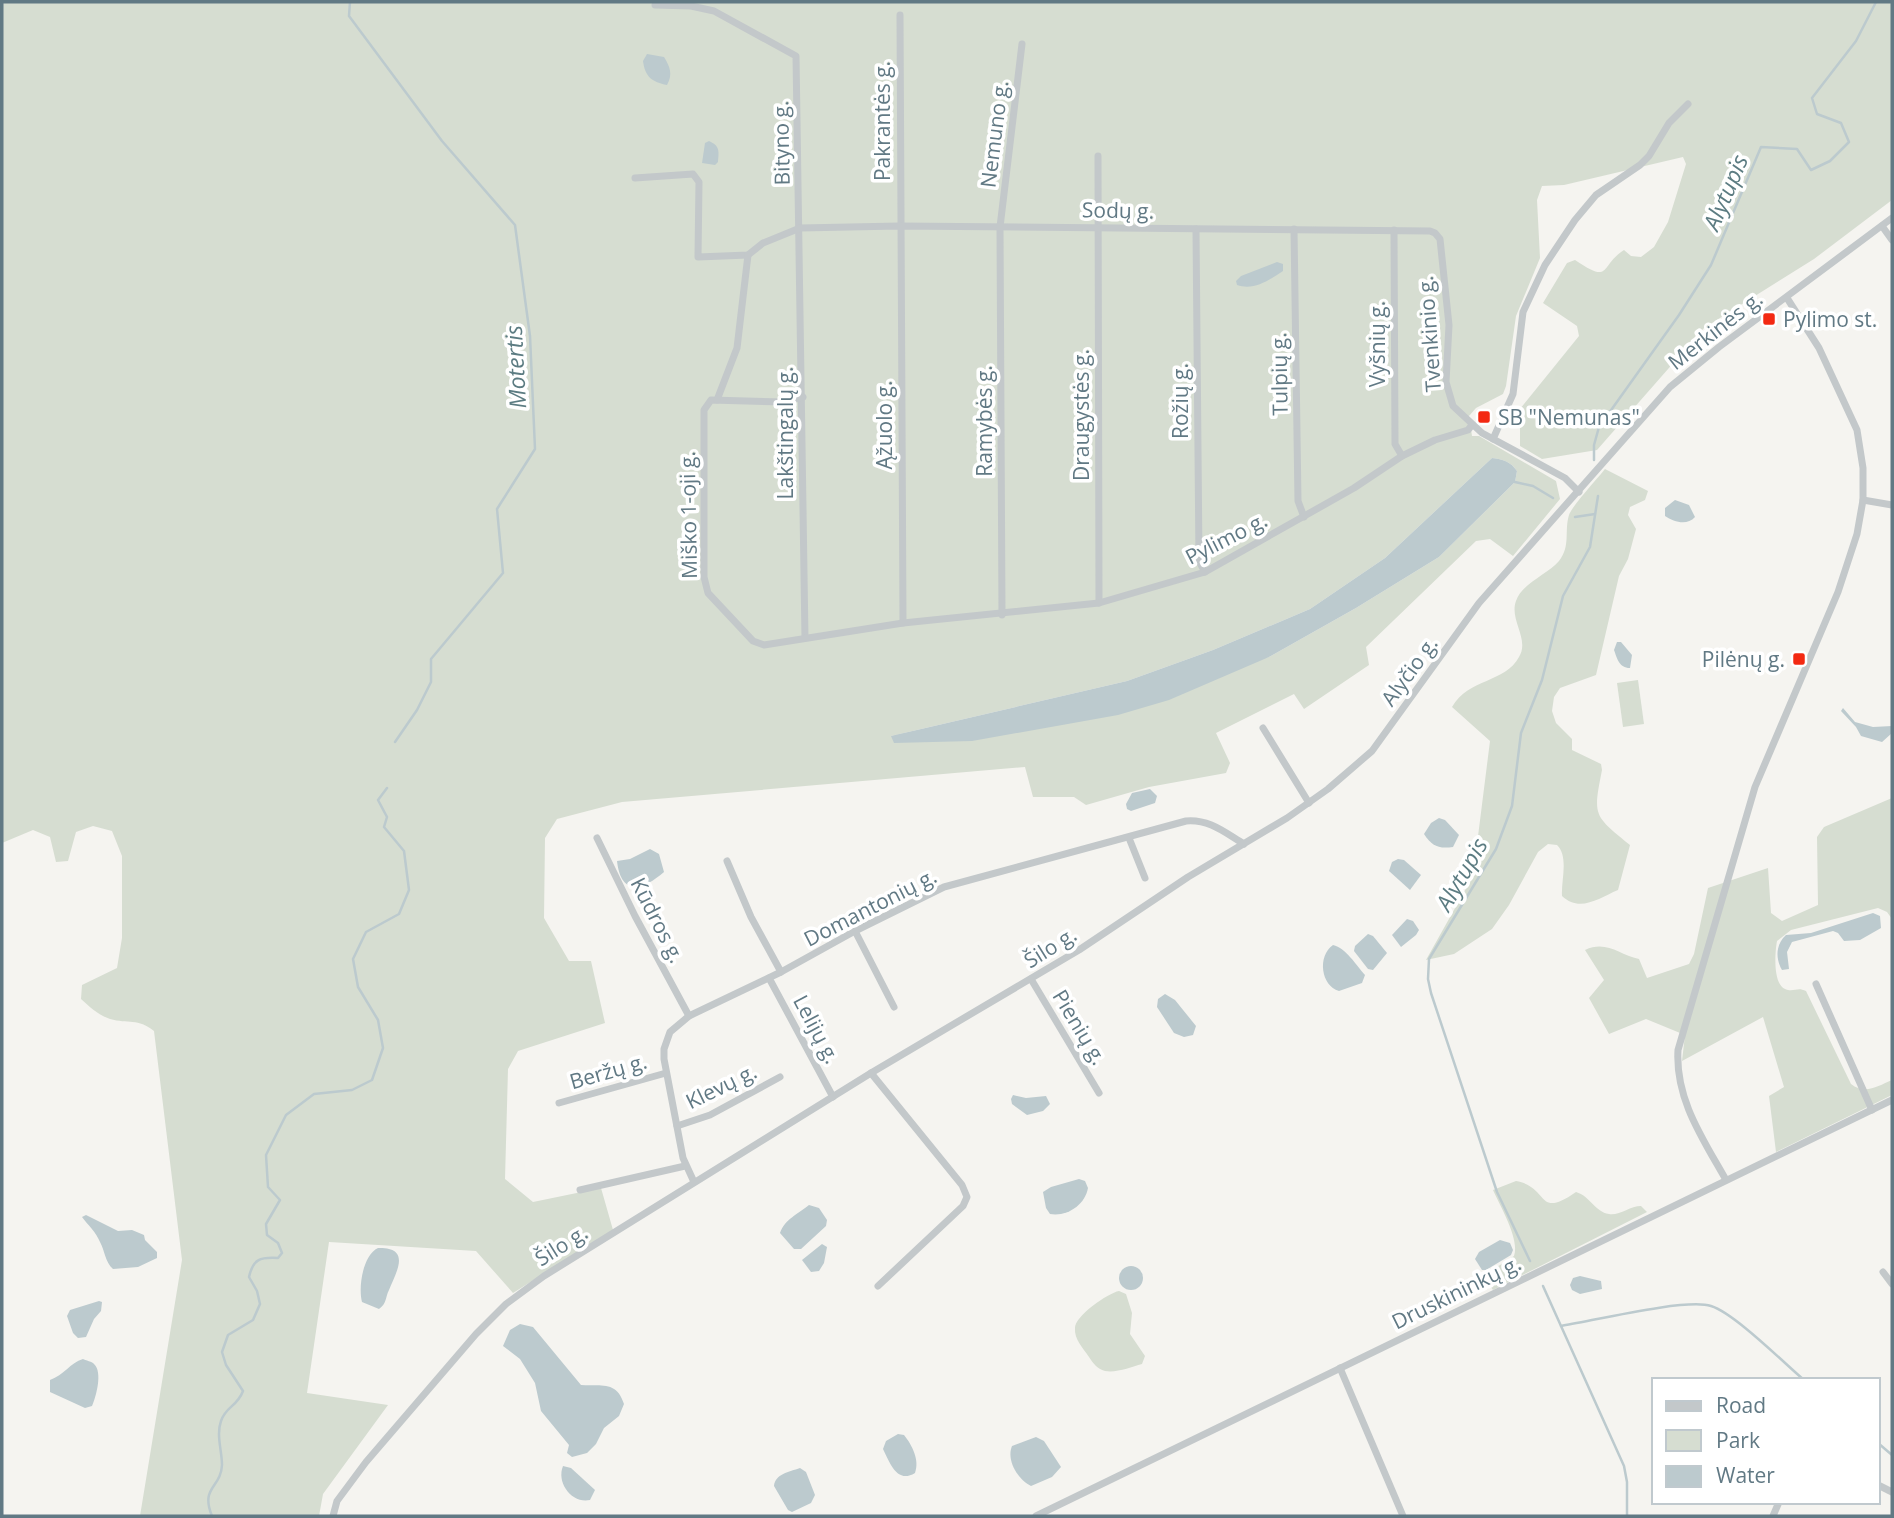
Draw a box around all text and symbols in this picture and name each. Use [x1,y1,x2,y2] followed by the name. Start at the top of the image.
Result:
[868,61,896,181] street label: Pakrantės g.
[974,79,1014,189] street label: Nemuno g.
[766,100,796,186] street label: Bityno g.
[1694,149,1755,237] water label: Alytupis
[1082,195,1154,225] street label: Sodų g.
[1411,275,1447,393] street label: Tvenkinio g.
[1662,284,1768,376] street label: Merkinės g.
[1363,301,1391,387] street label: Vyšnių g.
[1783,305,1877,333] place label: Pylimo st.
[1761,311,1777,327] marker: Pylimo st.
[497,324,533,410] water label: Motertis
[1264,332,1294,416] street label: Tulpių g.
[1067,349,1095,481] street label: Draugystės g.
[1166,363,1194,439] street label: Rožių g.
[970,365,998,477] street label: Ramybės g.
[771,367,799,499] street label: Lakštingalų g.
[870,381,898,469] street label: Ąžuolo g.
[1498,403,1640,431] place label: SB "Nemunas"
[1476,409,1492,425] marker: SB "Nemunas"
[673,451,703,579] street label: Miško 1-oji g.
[1180,506,1272,570] street label: Pylimo g.
[1374,631,1444,711] street label: Alyčio g.
[1702,645,1785,673] place label: Pilėnų g.
[1791,651,1807,667] marker: Pilėnų g.
[1426,832,1495,918] water label: Alytupis
[799,862,941,952] street label: Domantonių g.
[625,873,691,967] street label: Kūdros g.
[1018,920,1082,974] street label: Šilo g.
[1047,984,1113,1070] street label: Pienių g.
[787,990,847,1068] street label: Lelijų g.
[566,1047,650,1095] street label: Beržų g.
[681,1057,761,1115] street label: Klevų g.
[529,1218,593,1272] street label: Šilo g.
[1387,1249,1525,1335] street label: Druskininkų g.
[1652,1378,1880,1504] legend
[1716,1391,1766,1419] text: Road
[1716,1426,1760,1454] text: Park
[1716,1461,1775,1489] text: Water

